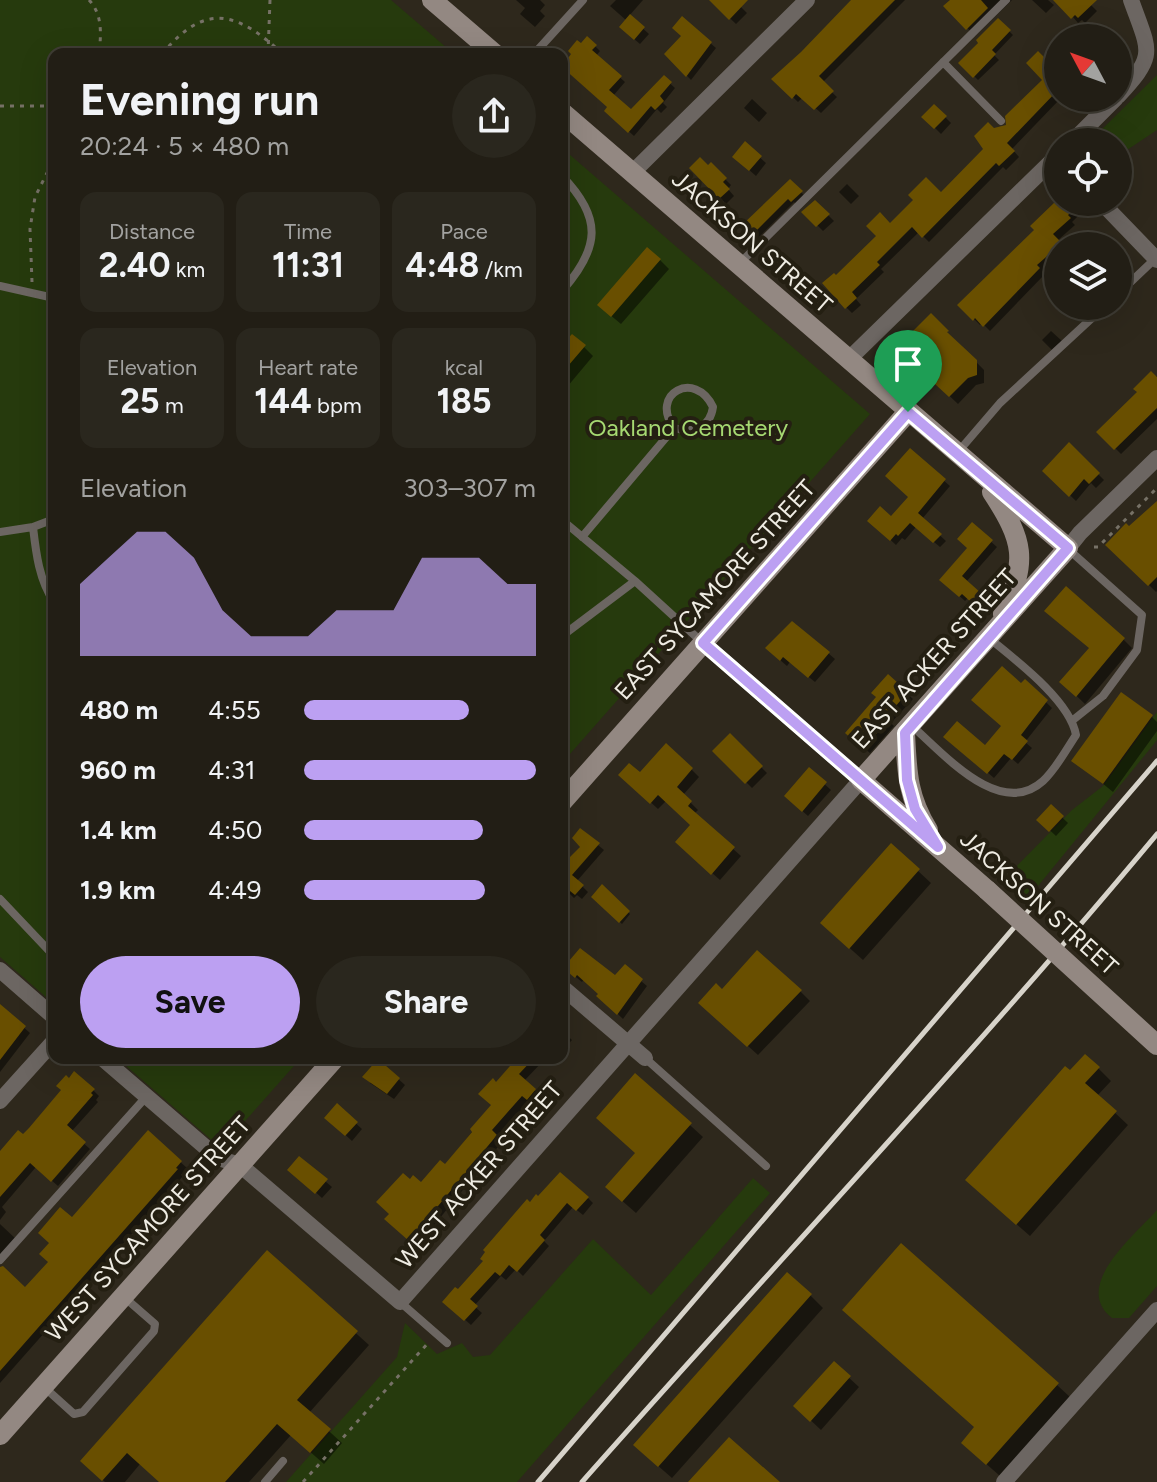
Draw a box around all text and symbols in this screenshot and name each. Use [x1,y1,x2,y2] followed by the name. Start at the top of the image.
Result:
[1044,24,1132,112] north arrow
[1044,24,1132,320] map controls
[80,73,319,126] text: Evening run
[452,74,536,158] button: share
[1044,128,1132,216] button: locate
[80,130,289,162] text: 20:24 · 5 × 480 m
[666,164,838,319] street label: JACKSON STREET
[109,218,195,245] text: Distance
[284,218,332,245] text: Time
[440,218,488,245] text: Pace
[1044,232,1132,320] button: layers
[99,245,170,286] text: 2.40
[272,245,344,286] text: 11:31
[405,245,479,286] text: 4:48
[170,256,205,283] text: km
[479,256,523,283] text: /km
[874,330,942,412] pin
[886,342,930,386] icon: arrive
[107,354,197,381] text: Elevation
[258,354,358,381] text: Heart rate
[445,354,483,381] text: kcal
[120,381,160,422] text: 25
[254,381,312,422] text: 144
[437,381,491,422] text: 185
[160,392,184,419] text: m
[312,392,362,419] text: bpm
[588,413,788,442] park label: Oakland Cemetery
[80,472,187,504] text: Elevation
[403,472,536,504] text: 303–307 m
[608,474,821,706] street label: EAST SYCAMORE STREET
[845,563,1022,755] street label: EAST ACKER STREET
[80,694,158,726] text: 480 m
[208,694,261,726] text: 4:55
[80,754,156,786] text: 960 m
[208,754,256,786] text: 4:31
[80,814,157,846] text: 1.4 km
[208,814,262,846] text: 4:50
[954,824,1124,981] street label: JACKSON STREET
[80,874,155,906] text: 1.9 km
[208,874,262,906] text: 4:49
[80,956,300,1048] button: Save
[316,956,536,1048] button: Share
[389,1075,568,1274] street label: WEST ACKER STREET
[39,1110,256,1347] street label: WEST SYCAMORE STREET

